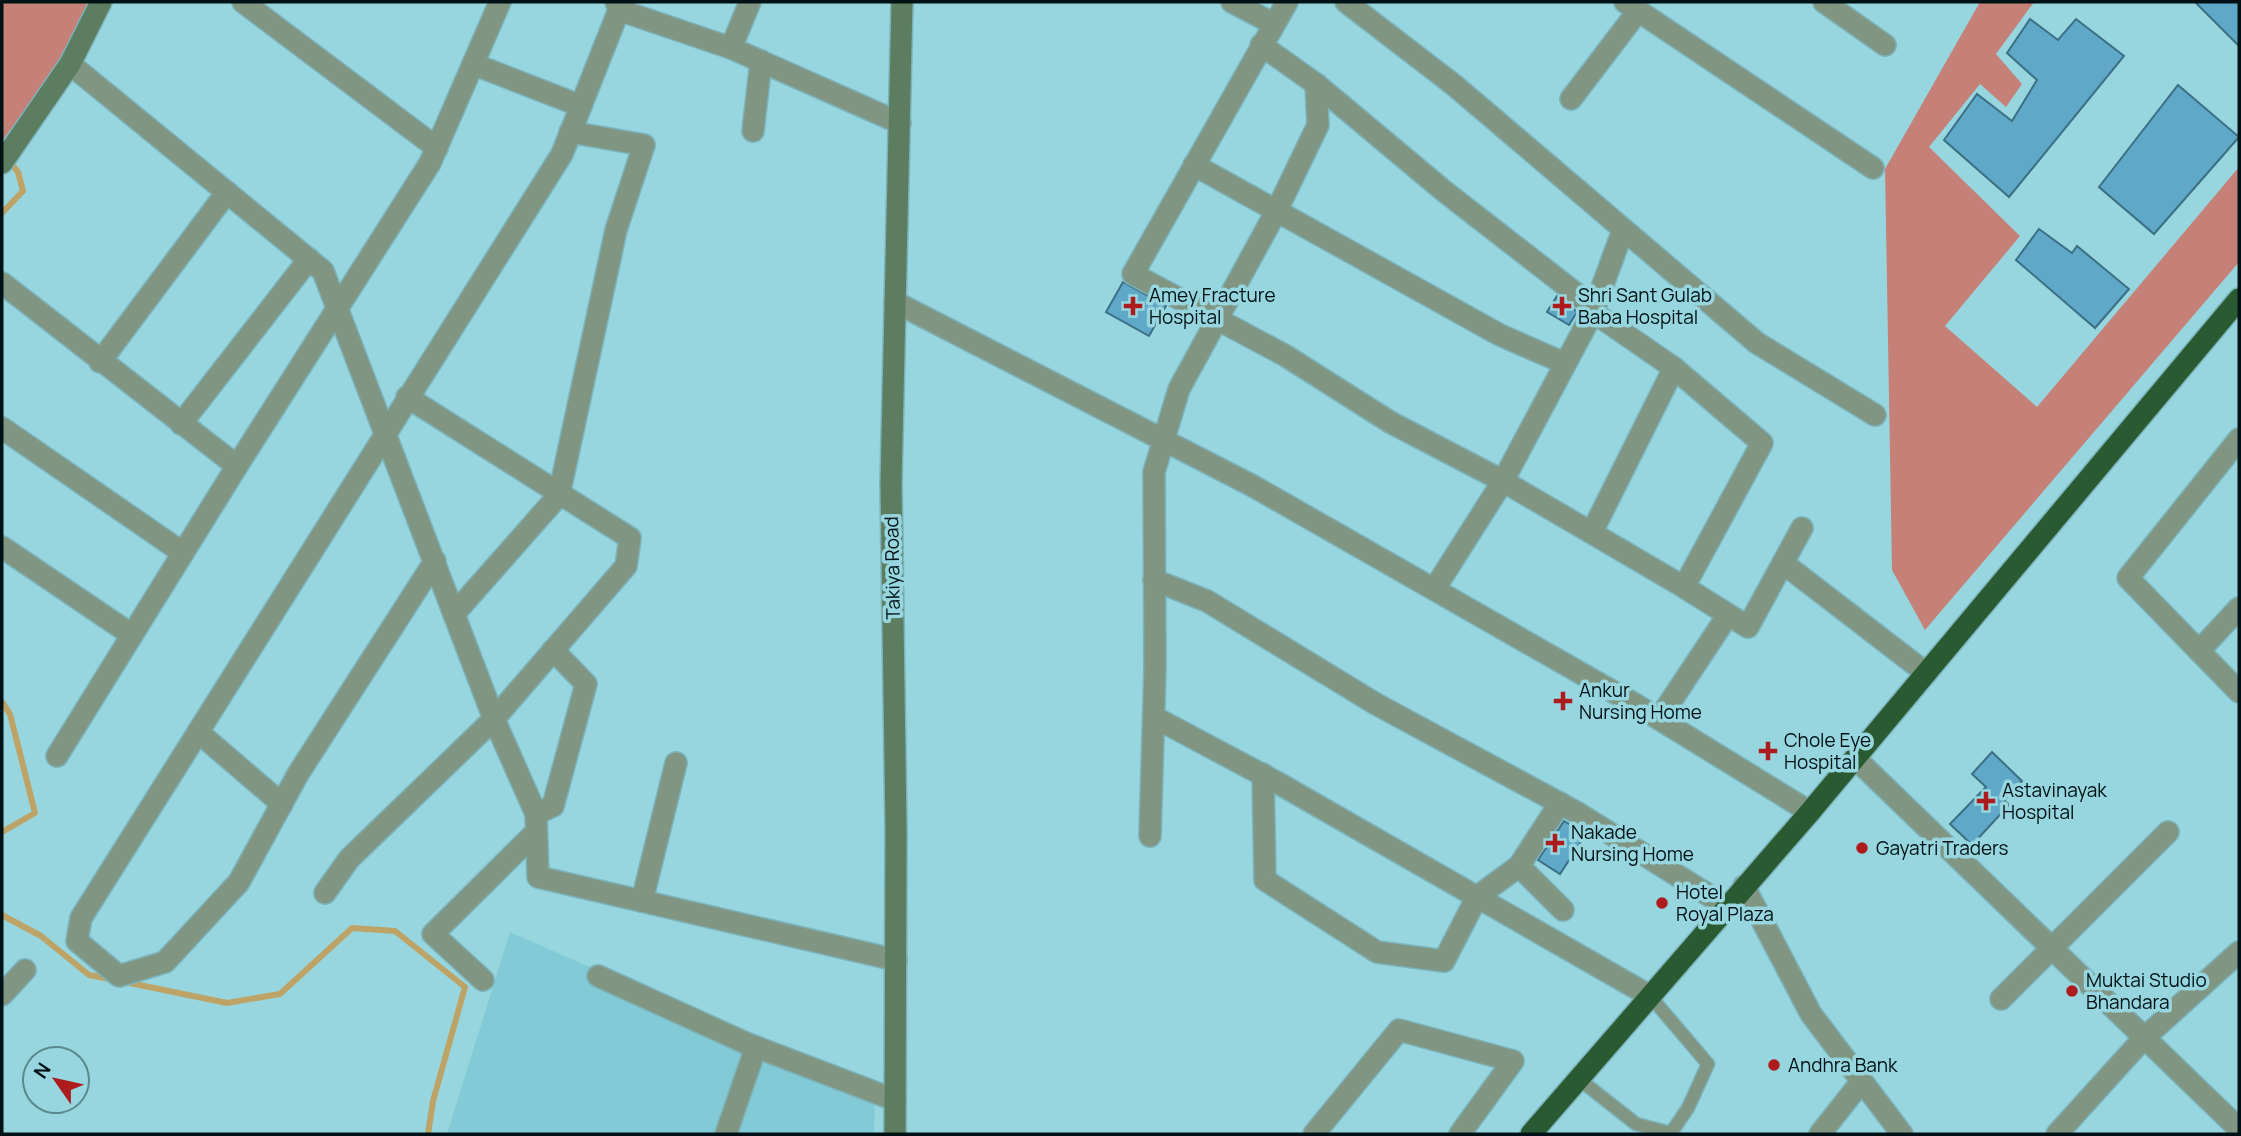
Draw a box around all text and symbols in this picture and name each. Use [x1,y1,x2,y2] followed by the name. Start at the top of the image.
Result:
[1149,282,1276,330] place label: Amey Fracture Hospital
[1578,282,1712,330] place label: Shri Sant Gulab Baba Hospital
[1123,296,1143,316] marker: Amey Fracture Hospital
[1552,296,1572,316] marker: Shri Sant Gulab Baba Hospital
[878,516,906,620] street label: Takiya Road
[1579,677,1702,725] place label: Ankur Nursing Home
[1553,691,1573,711] marker: Ankur Nursing Home
[1784,727,1871,775] place label: Chole Eye Hospital
[1758,741,1778,761] marker: Chole Eye Hospital
[2002,777,2107,825] place label: Astavinayak Hospital
[1976,791,1996,811] marker: Astavinayak Hospital
[1571,819,1694,867] place label: Nakade Nursing Home
[1545,833,1565,853] marker: Nakade Nursing Home
[1876,835,2009,861] place label: Gayatri Traders
[1854,840,1870,856] marker: Gayatri Traders
[1676,879,1774,927] place label: Hotel Royal Plaza
[1654,895,1670,911] marker: Hotel Royal Plaza
[2086,967,2207,1015] place label: Muktai Studio Bhandara
[2064,983,2080,999] marker: Muktai Studio Bhandara
[21,1045,91,1115] north arrow
[1788,1052,1898,1078] place label: Andhra Bank
[1766,1057,1782,1073] marker: Andhra Bank
[27,1058,57,1083] text: N

